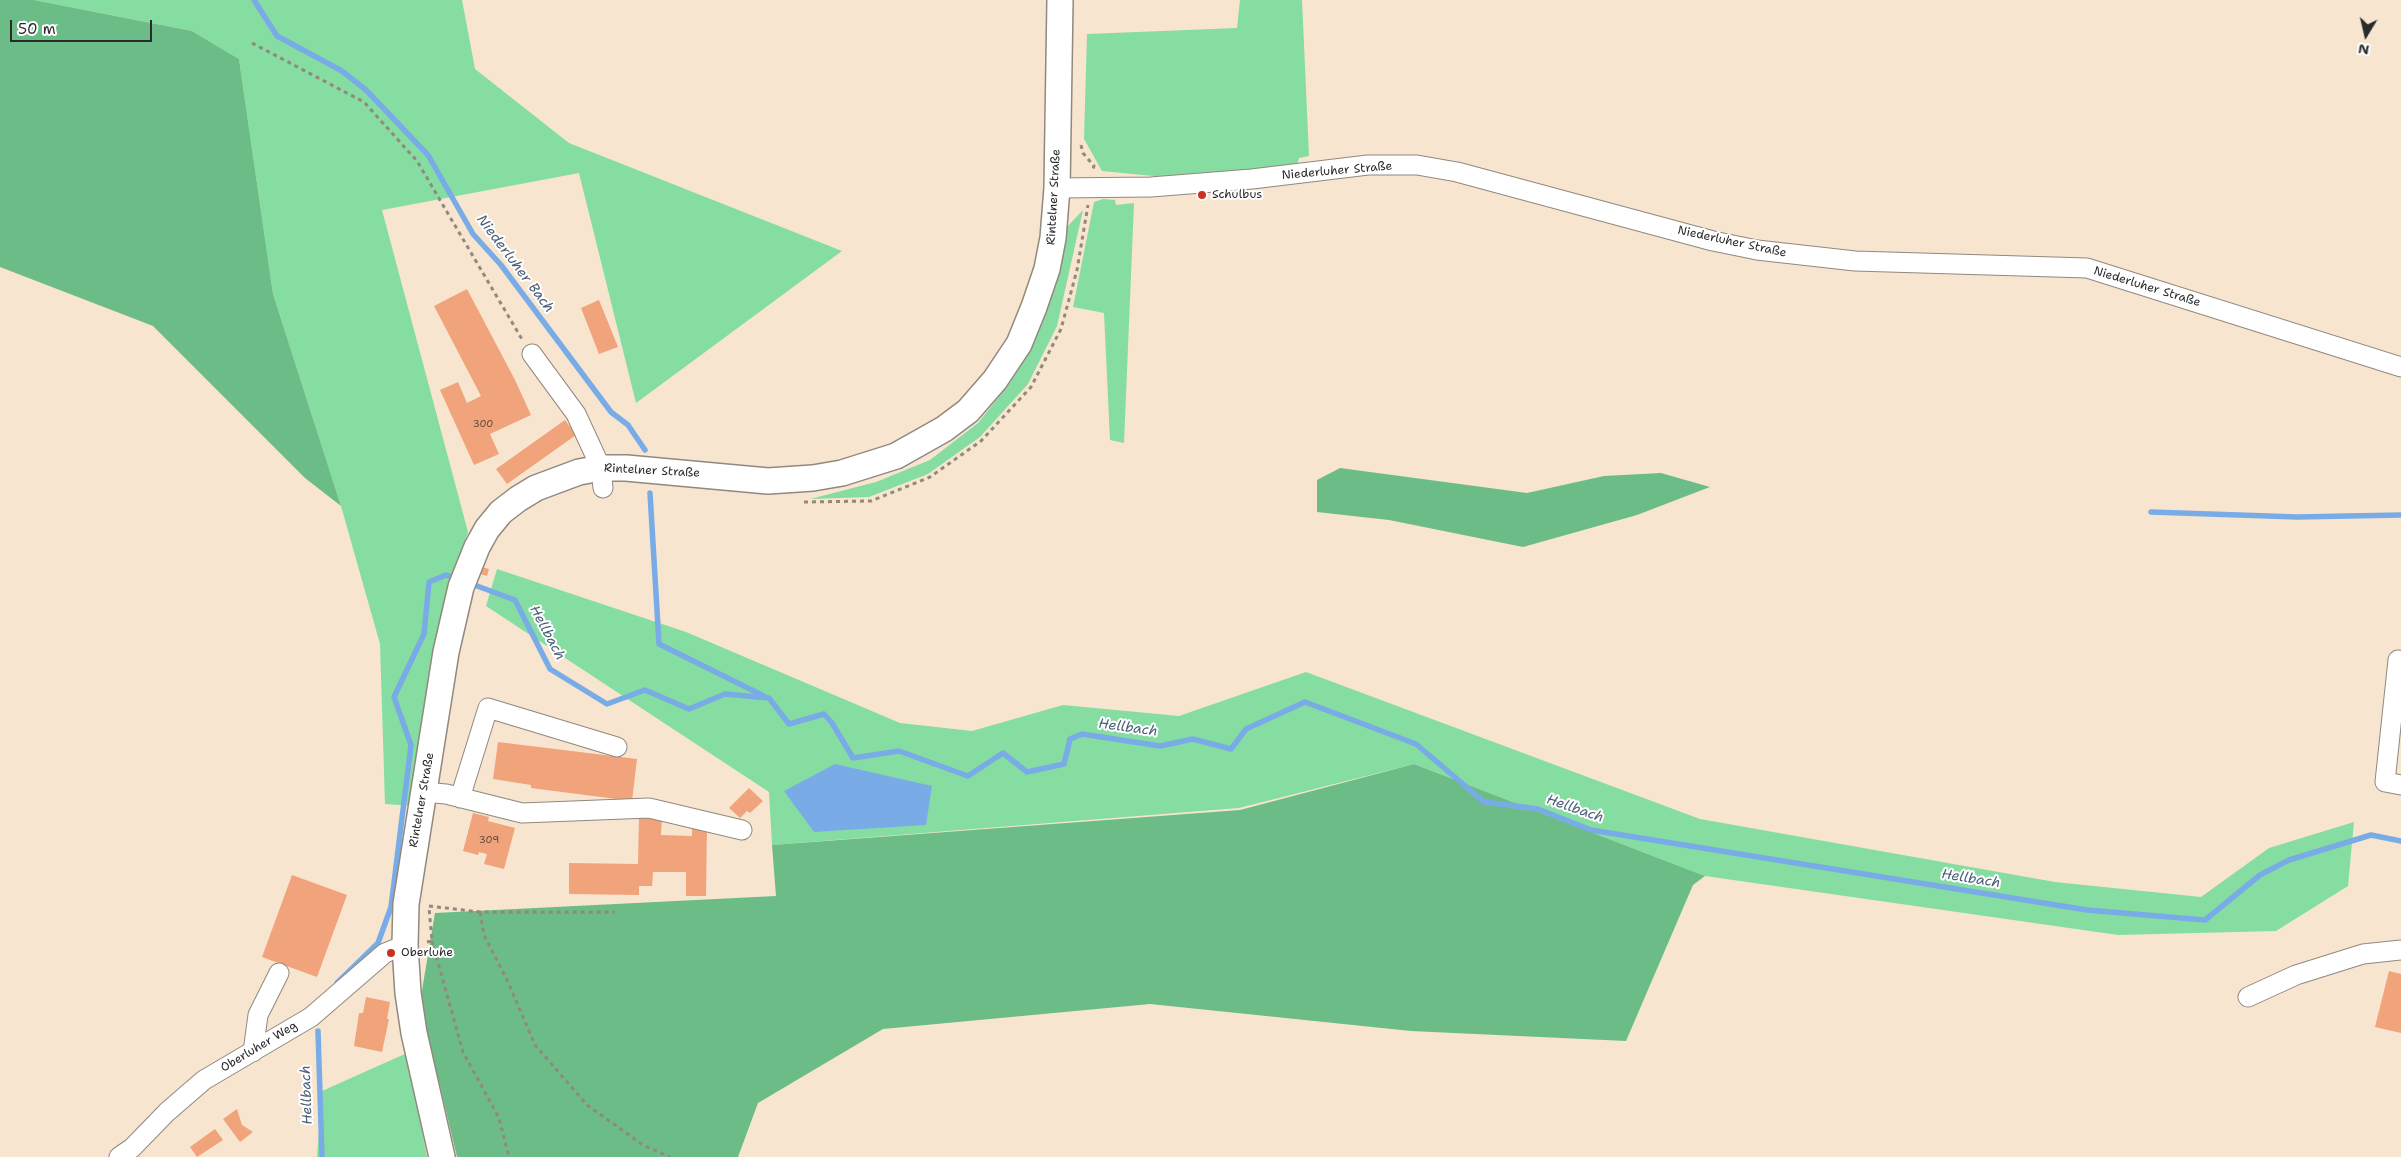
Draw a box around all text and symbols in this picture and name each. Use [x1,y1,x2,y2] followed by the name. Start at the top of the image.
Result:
[12,10,155,42] scale bar
[2341,10,2391,60] north arrow
[18,19,56,39] text: 50 m
[2357,40,2371,60] text: N
[1044,149,1064,245] street label: Rintelner Straße
[1281,159,1393,183] street label: Niederluher Straße
[1212,188,1262,202] place label: Schulbus
[1196,189,1208,201] marker: Schulbus
[473,212,557,316] water label: Niederluher Bach
[1676,223,1788,261] street label: Niederluher Straße
[2092,264,2202,310] street label: Niederluher Straße
[473,418,493,430] house number: 300
[604,461,700,481] street label: Rintelner Straße
[526,603,568,663] water label: Hellbach
[1097,716,1159,740] water label: Hellbach
[407,751,437,849] street label: Rintelner Straße
[1544,791,1606,827] water label: Hellbach
[479,834,499,846] house number: 309
[1940,866,2002,892] water label: Hellbach
[401,946,453,960] place label: Oberluhe
[385,947,397,959] marker: Oberluhe
[218,1019,300,1075] street label: Oberluher Weg
[298,1065,316,1125] water label: Hellbach

